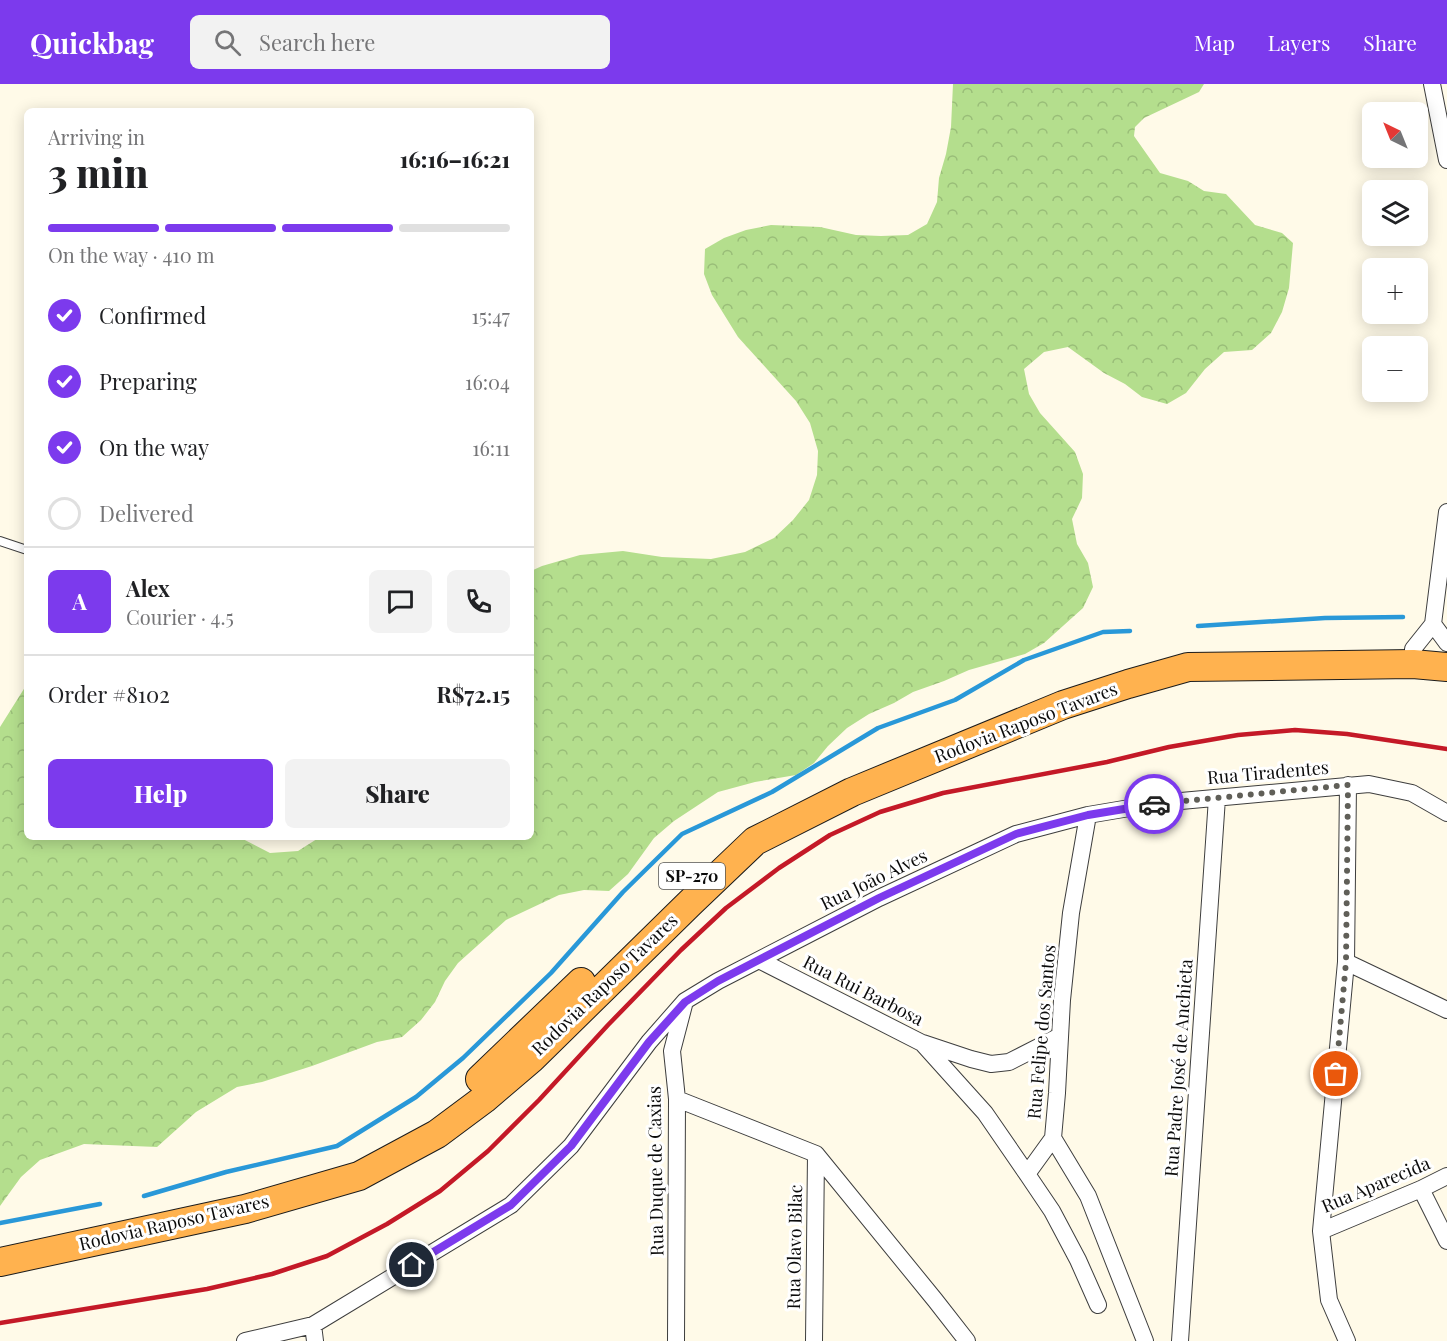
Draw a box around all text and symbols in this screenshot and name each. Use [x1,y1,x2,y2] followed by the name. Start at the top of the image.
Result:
[190,15,610,69] search box
[30,24,154,61] text: Quickbag
[211,26,244,59] icon: search
[259,27,375,57] text: Search here
[1194,28,1235,56] text: Map
[1268,28,1330,56] text: Layers
[1363,28,1417,56] text: Share
[1362,102,1428,168] north arrow
[1362,102,1428,402] map controls
[48,123,145,150] text: Arriving in
[400,144,510,174] text: 16:16–16:21
[48,146,148,198] text: 3 min
[1362,180,1428,246] button: layers
[48,241,214,268] text: On the way · 410 m
[1362,258,1428,324] button: +
[48,299,81,332] icon: check
[99,300,206,330] text: Confirmed
[471,302,510,329] text: 15:47
[1362,336,1428,402] button: −
[48,365,81,398] icon: check
[99,366,197,396] text: Preparing
[465,368,510,395] text: 16:04
[48,431,81,464] icon: check
[99,432,209,462] text: On the way
[472,434,510,461] text: 16:11
[99,498,194,528] text: Delivered
[369,570,432,633] button: chat
[447,570,510,633] button: phone
[126,573,170,603] text: Alex
[72,586,87,616] text: A
[126,603,234,630] text: Courier · 4.5
[931,676,1121,768] street label: Rodovia Raposo Tavares
[48,679,170,709] text: Order #8102
[436,679,510,709] text: R$72.15
[1206,755,1330,789] street label: Rua Tiradentes
[48,759,273,828] button: Help
[285,759,510,828] button: Share
[1124,774,1184,834] courier
[1138,788,1171,821] icon: car
[816,843,931,915] street label: Rua João Alves
[659,863,725,889] road number: SP-270
[526,908,682,1060] street label: Rodovia Raposo Tavares
[1021,944,1061,1120] street label: Rua Felipe dos Santos
[799,949,928,1031] street label: Rua Rui Barbosa
[1158,958,1198,1178] street label: Rua Padre José de Anchieta
[1310,1048,1361,1099] pin
[1319,1057,1352,1090] icon: bag
[642,1086,668,1256] street label: Rua Duque de Caxias
[1318,1150,1434,1218] street label: Rua Aparecida
[781,1184,807,1310] street label: Rua Olavo Bilac
[76,1188,271,1256] street label: Rodovia Raposo Tavares
[386,1239,437,1290] pin
[395,1248,428,1281] icon: home

